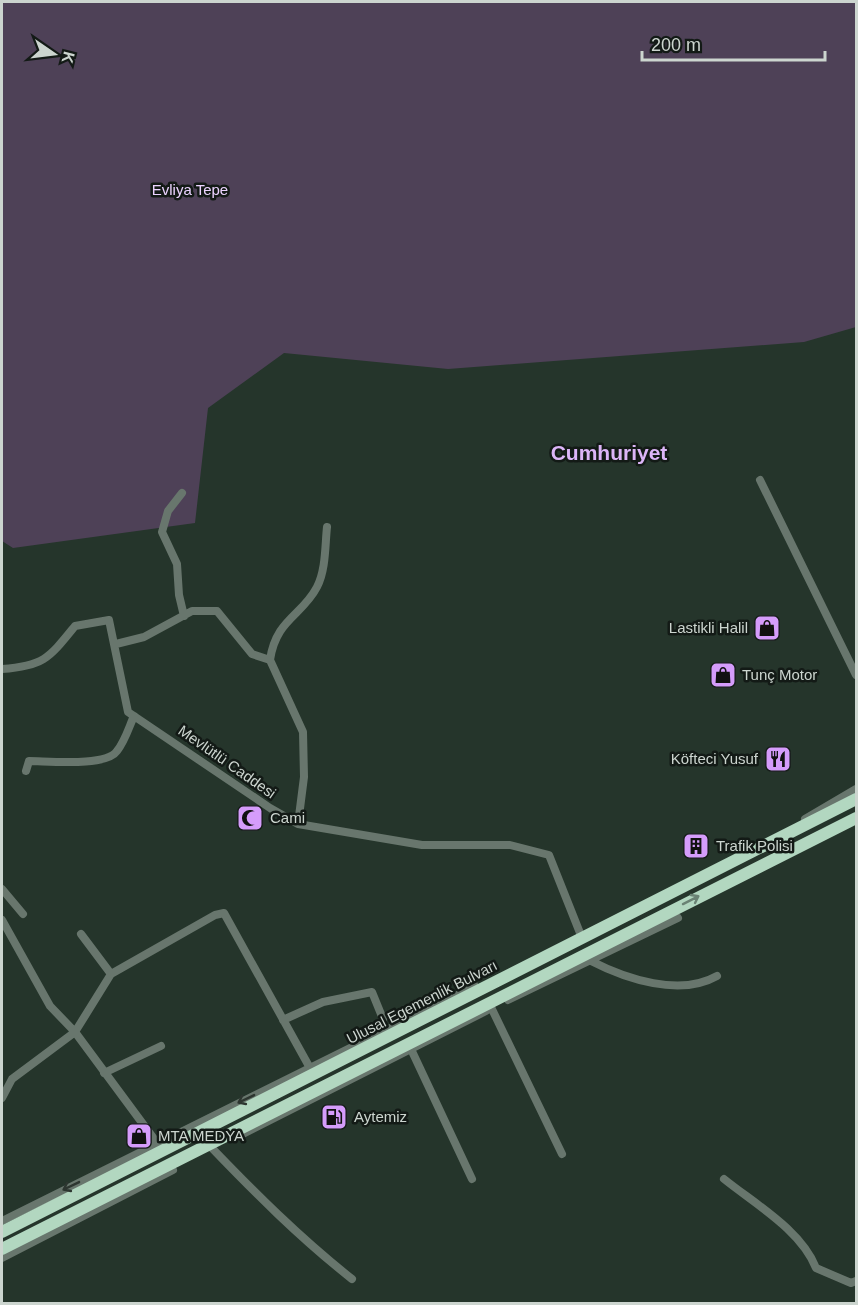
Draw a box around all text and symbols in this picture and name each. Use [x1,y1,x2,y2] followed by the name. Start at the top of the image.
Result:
[24,24,84,84] north arrow
[642,24,825,62] scale bar
[651,35,701,55] text: 200 m
[58,50,78,66] text: K
[152,181,228,198] park label: Evliya Tepe
[551,441,667,464] district label: Cumhuriyet
[752,613,782,643] shop icon: Lastikli Halil
[669,619,748,636] place label: Lastikli Halil
[708,660,738,690] shop icon: Tunç Motor
[742,666,817,683] place label: Tunç Motor
[175,722,279,802] street label: Mevlütlü Caddesi
[763,744,793,774] restaurant icon: Köfteci Yusuf
[671,750,759,767] place label: Köfteci Yusuf
[235,803,265,833] mosque icon: Cami
[270,809,305,826] place label: Cami
[681,831,711,861] building icon: Trafik Polisi
[716,837,793,854] place label: Trafik Polisi
[682,894,699,906] one-way arrow
[344,956,500,1047] street label: Ulusal Egemenlik Bulvarı
[238,1094,256,1106] one-way arrow
[319,1102,349,1132] fuel station icon: Aytemiz
[354,1108,407,1125] place label: Aytemiz
[124,1121,154,1151] shop icon: MTA MEDYA
[158,1127,244,1144] place label: MTA MEDYA
[63,1181,81,1192] one-way arrow

